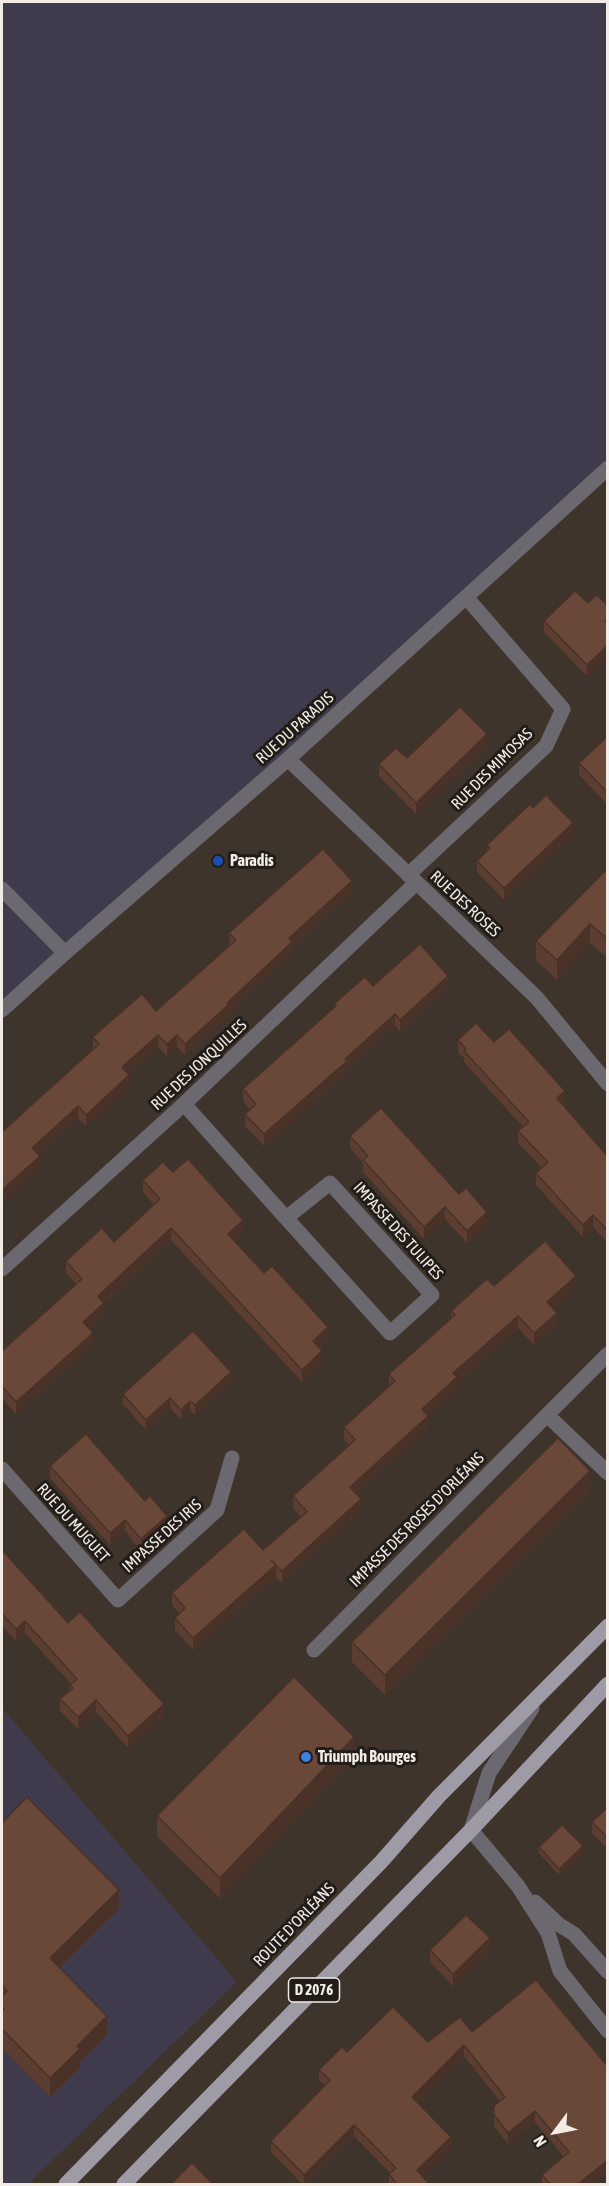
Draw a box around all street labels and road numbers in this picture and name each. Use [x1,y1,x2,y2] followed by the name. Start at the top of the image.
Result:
[252,688,338,768] street label: RUE DU PARADIS
[447,724,537,814] street label: RUE DES MIMOSAS
[426,867,504,941] street label: RUE DES ROSES
[147,1016,251,1114] street label: RUE DES JONQUILLES
[349,1178,447,1284] street label: IMPASSE DES TULIPES
[346,1449,488,1591] street label: IMPASSE DES ROSES D'ORLÉANS
[33,1480,113,1566] street label: RUE DU MUGUET
[118,1495,206,1577] street label: IMPASSE DES IRIS
[249,1879,339,1971] street label: ROUTE D'ORLÉANS
[288,1978,340,2002] road number: D 2076

